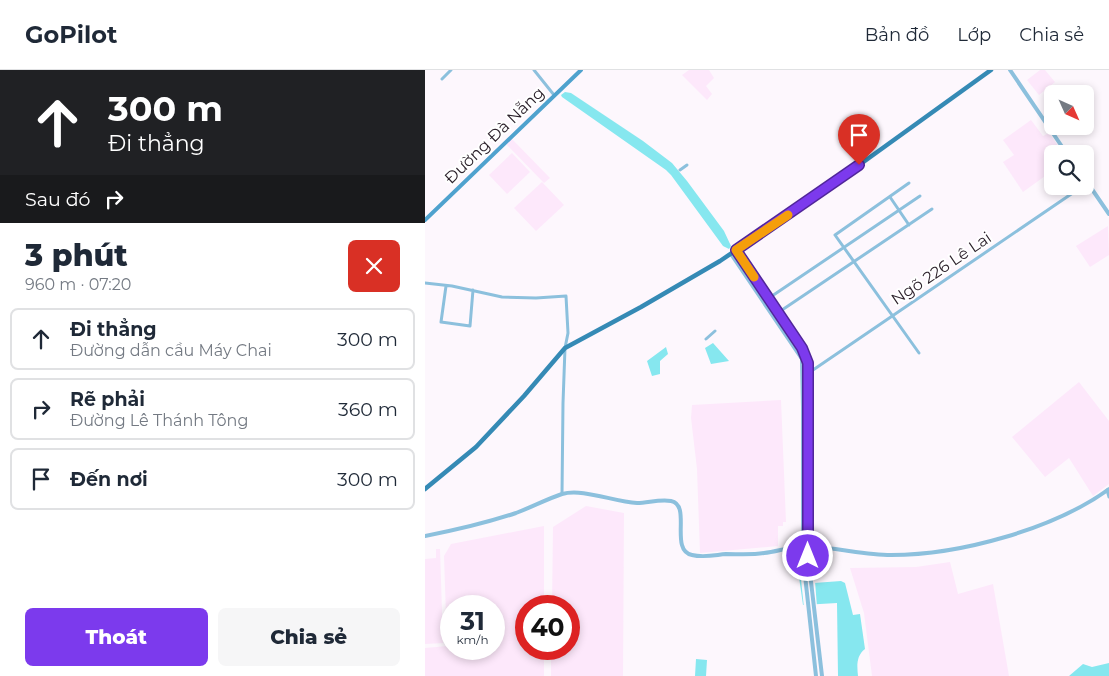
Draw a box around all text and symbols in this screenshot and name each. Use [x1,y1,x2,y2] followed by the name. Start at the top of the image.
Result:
[25,20,117,49] text: GoPilot
[865,24,929,46] text: Bản đồ
[957,24,991,46] text: Lớp
[1019,24,1084,46] text: Chia sẻ
[441,83,548,188] street label: Đường Đà Nẵng
[1044,85,1094,135] north arrow
[1044,85,1094,195] map controls
[108,87,223,130] text: 300 m
[25,90,90,155] icon: ahead
[838,114,880,165] pin
[845,121,873,149] icon: arrive
[108,130,205,157] text: Đi thẳng
[1044,145,1094,195] button: search
[100,185,128,213] icon: right
[25,188,90,211] text: Sau đó
[888,228,995,309] street label: Ngõ 226 Lê Lai
[25,237,128,274] text: 3 phút
[348,240,400,292] button: close
[25,275,131,294] text: 960 m · 07:20
[70,318,157,341] text: Đi thẳng
[27,325,55,353] icon: ahead
[337,328,398,351] text: 300 m
[70,341,272,360] text: Đường dẫn cầu Máy Chai
[70,388,145,411] text: Rẽ phải
[27,395,55,423] icon: right
[338,398,398,421] text: 360 m
[70,411,248,430] text: Đường Lê Thánh Tông
[27,465,55,493] icon: arrive
[70,468,148,491] text: Đến nơi
[337,468,398,491] text: 300 m
[781,529,833,581] position arrow
[515,595,580,660] speed limit sign: 40
[460,606,485,636] text: 31
[25,608,208,666] button: Thoát
[218,608,400,666] button: Chia sẻ
[456,632,489,647] text: km/h

